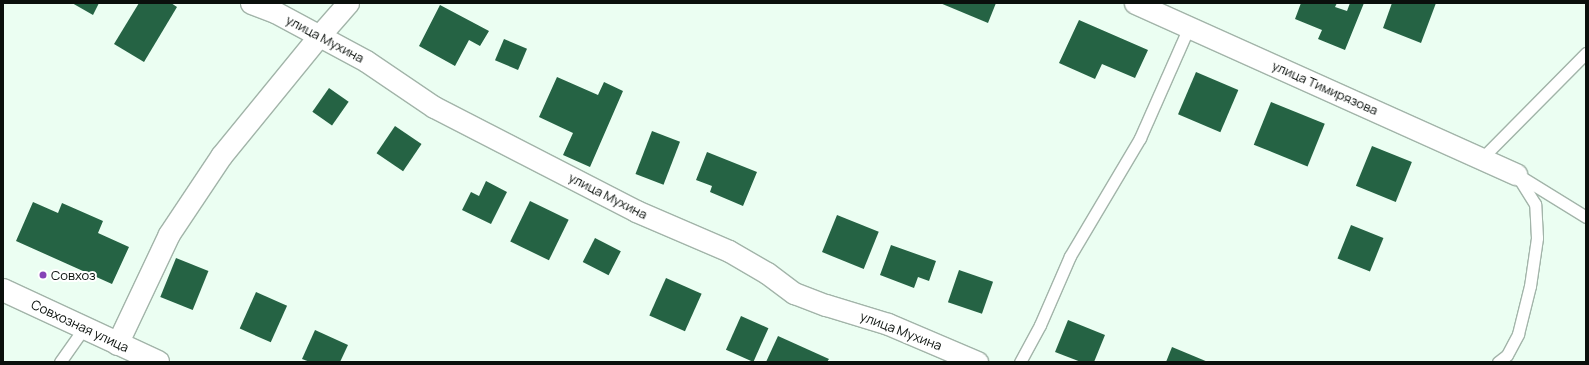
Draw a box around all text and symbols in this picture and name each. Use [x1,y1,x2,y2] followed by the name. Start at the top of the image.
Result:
[283,12,367,66] street label: улица Мухина
[1270,58,1380,118] street label: улица Тимирязова
[566,169,650,223] street label: улица Мухина
[51,267,96,283] place label: Совхоз
[38,270,48,280] marker: Совхоз
[29,297,131,355] street label: Совхозная улица
[858,308,944,354] street label: улица Мухина

